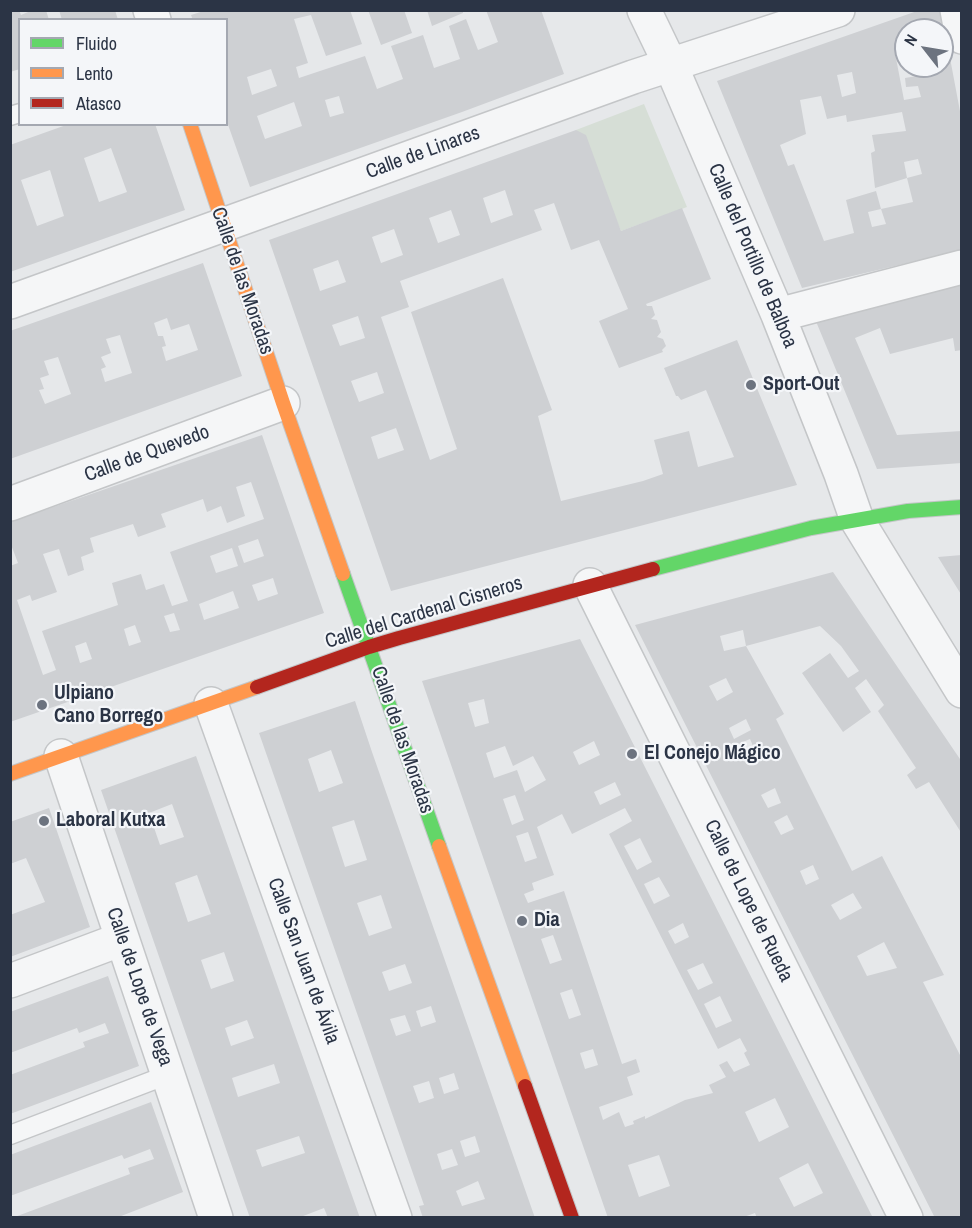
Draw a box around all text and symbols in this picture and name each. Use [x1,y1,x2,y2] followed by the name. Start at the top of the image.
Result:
[18,18,228,126] legend
[894,18,954,78] north arrow
[898,30,922,49] text: N
[76,31,117,56] text: Fluido
[76,61,113,86] text: Lento
[76,91,121,116] text: Atasco
[363,121,483,185] street label: Calle de Linares
[702,160,802,352] street label: Calle del Portillo de Balboa
[206,204,278,358] street label: Calle de las Moradas
[763,373,840,397] place label: Sport-Out
[744,378,758,392] marker: Sport-Out
[81,420,213,488] street label: Calle de Quevedo
[322,572,526,654] street label: Calle del Cardenal Cisneros
[366,663,438,817] street label: Calle de las Moradas
[54,682,163,729] place label: Ulpiano Cano Borrego
[35,698,49,712] marker: Ulpiano Cano Borrego
[644,742,781,766] place label: El Conejo Mágico
[625,747,639,761] marker: El Conejo Mágico
[56,809,165,833] place label: Laboral Kutxa
[37,814,51,828] marker: Laboral Kutxa
[698,816,798,986] street label: Calle de Lope de Rueda
[262,875,344,1047] street label: Calle San Juan de Ávila
[101,905,177,1069] street label: Calle de Lope de Vega
[534,909,560,933] place label: Dia
[515,914,529,928] marker: Dia

